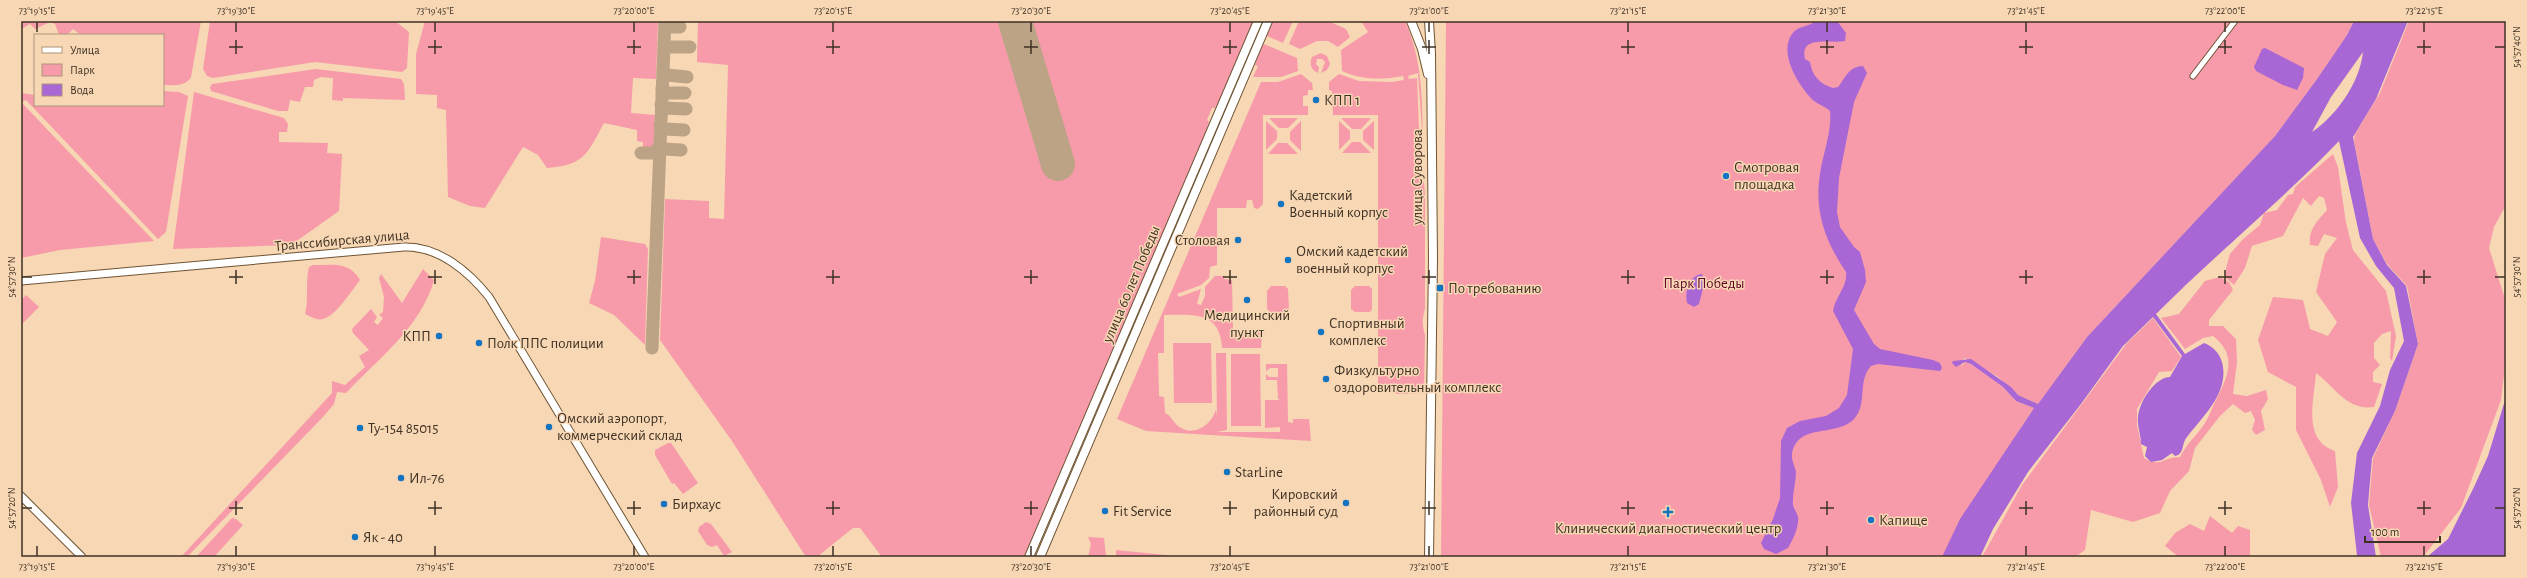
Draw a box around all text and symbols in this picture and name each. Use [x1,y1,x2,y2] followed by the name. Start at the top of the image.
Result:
[19,6,55,16] text: 73°19'15"E
[217,6,255,16] text: 73°19'30"E
[416,6,454,16] text: 73°19'45"E
[614,6,655,16] text: 73°20'00"E
[814,6,852,16] text: 73°20'15"E
[1011,6,1051,16] text: 73°20'30"E
[1210,6,1250,16] text: 73°20'45"E
[1409,6,1449,16] text: 73°21'00"E
[1610,6,1646,16] text: 73°21'15"E
[1808,6,1846,16] text: 73°21'30"E
[2007,6,2045,16] text: 73°21'45"E
[2205,6,2245,16] text: 73°22'00"E
[2405,6,2443,16] text: 73°22'15"E
[2512,26,2522,68] text: 54°57'40"N
[34,34,164,106] legend
[70,44,100,56] text: Улица
[70,64,95,76] text: Парк
[70,84,94,96] text: Вода
[1324,93,1360,108] place label: КПП 1
[1311,95,1321,105] marker: КПП 1
[1410,129,1425,226] street label: улица Суворова
[1734,160,1799,192] place label: Смотровая площадка
[1721,171,1731,181] marker: Смотровая площадка
[1289,188,1388,220] place label: Кадетский Военный корпус
[1276,199,1286,209] marker: Кадетский Военный корпус
[1100,224,1163,346] street label: улица 60 лет Победы
[274,227,410,254] street label: Транссибирская улица
[1175,233,1230,248] place label: Столовая
[1233,235,1243,245] marker: Столовая
[1296,244,1408,276] place label: Омский кадетский военный корпус
[1283,255,1293,265] marker: Омский кадетский военный корпус
[7,257,17,297] text: 54°57'30"N
[2512,257,2522,297] text: 54°57'30"N
[1663,276,1745,291] park label: Парк Победы
[1448,281,1541,296] place label: По требованию
[1435,283,1445,293] marker: По требованию
[1242,295,1252,305] marker: Медицинский пункт
[1204,308,1290,340] place label: Медицинский пункт
[1329,316,1405,348] place label: Спортивный комплекс
[1316,327,1326,337] marker: Спортивный комплекс
[402,329,431,344] place label: КПП
[434,331,444,341] marker: КПП
[487,336,604,351] place label: Полк ППС полиции
[474,338,484,348] marker: Полк ППС полиции
[1334,363,1501,395] place label: Физкультурно оздоровительный комплекс
[1321,374,1331,384] marker: Физкультурно оздоровительный комплекс
[557,411,683,443] place label: Омский аэропорт, коммерческий склад
[368,421,439,436] place label: Ту-154 85015
[544,422,554,432] marker: Омский аэропорт, коммерческий склад
[355,423,365,433] marker: Ту-154 85015
[1235,465,1283,480] place label: StarLine
[1222,467,1232,477] marker: StarLine
[409,471,445,486] place label: Ил-76
[396,473,406,483] marker: Ил-76
[7,487,17,529] text: 54°57'20"N
[1254,487,1338,519] place label: Кировский районный суд
[2512,487,2522,529] text: 54°57'20"N
[672,497,721,512] place label: Бирхаус
[1341,498,1351,508] marker: Кировский районный суд
[659,499,669,509] marker: Бирхаус
[1113,504,1172,519] place label: Fit Service
[1100,506,1110,516] marker: Fit Service
[1662,506,1674,518] marker: Клинический диагностический центр
[1879,513,1928,528] place label: Капище
[1866,515,1876,525] marker: Капище
[2365,518,2440,544] scale bar
[1555,521,1782,536] place label: Клинический диагностический центр
[2371,526,2399,538] text: 100 m
[363,530,403,545] place label: Як - 40
[350,532,360,542] marker: Як - 40
[19,562,55,572] text: 73°19'15"E
[217,562,255,572] text: 73°19'30"E
[416,562,454,572] text: 73°19'45"E
[614,562,655,572] text: 73°20'00"E
[814,562,852,572] text: 73°20'15"E
[1011,562,1051,572] text: 73°20'30"E
[1210,562,1250,572] text: 73°20'45"E
[1409,562,1449,572] text: 73°21'00"E
[1610,562,1646,572] text: 73°21'15"E
[1808,562,1846,572] text: 73°21'30"E
[2007,562,2045,572] text: 73°21'45"E
[2205,562,2245,572] text: 73°22'00"E
[2405,562,2443,572] text: 73°22'15"E

